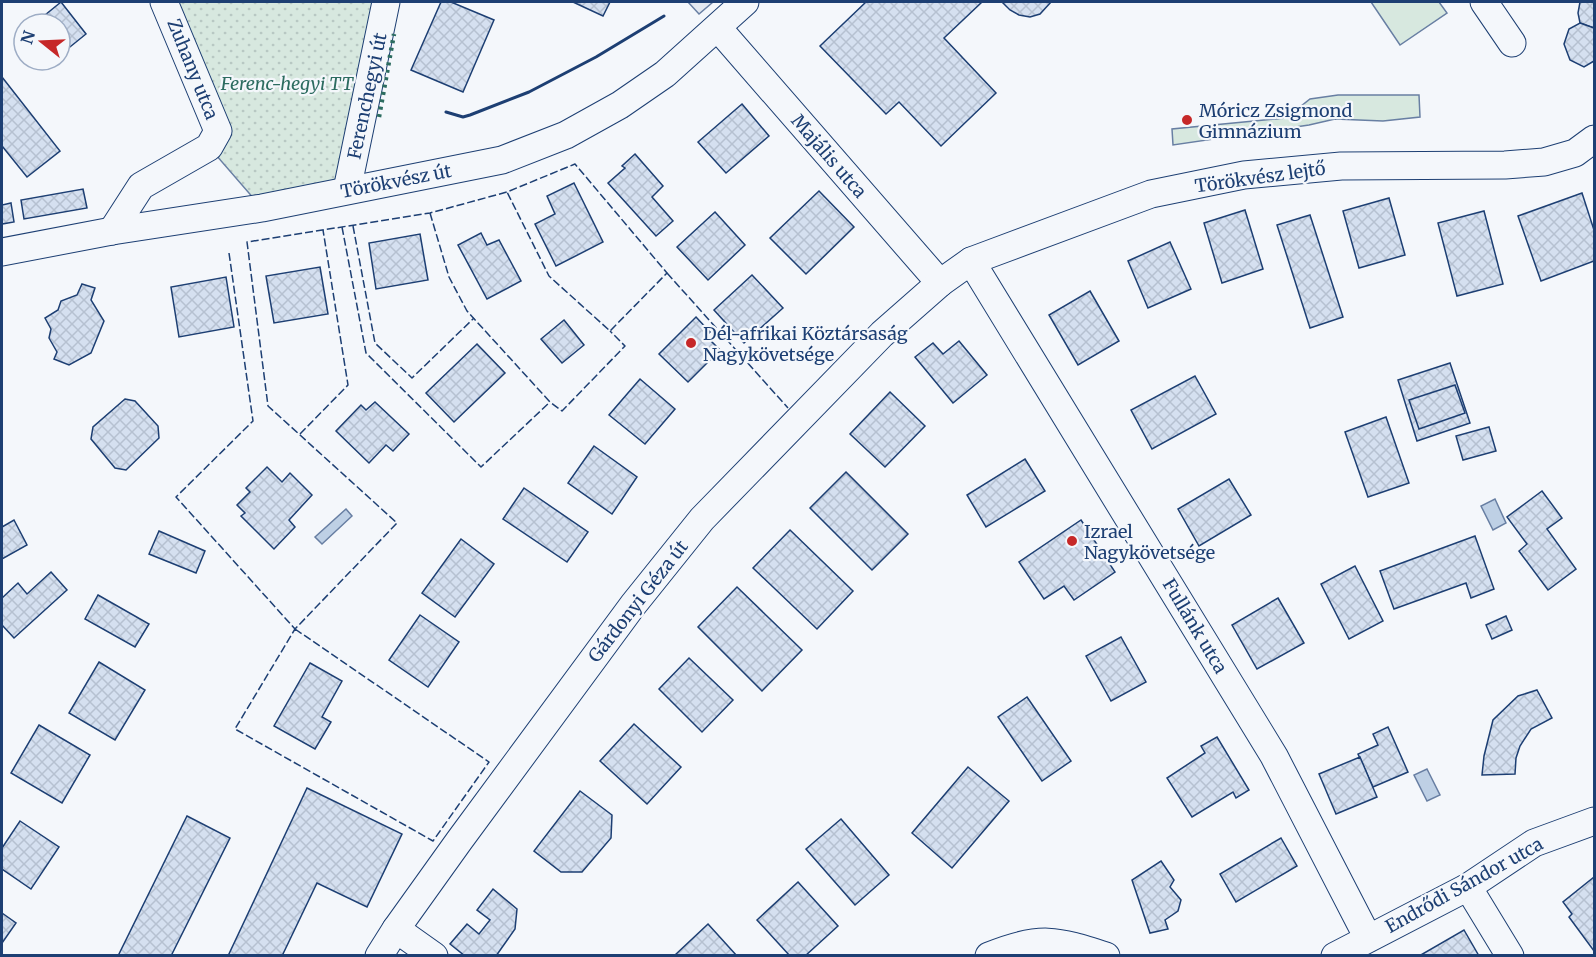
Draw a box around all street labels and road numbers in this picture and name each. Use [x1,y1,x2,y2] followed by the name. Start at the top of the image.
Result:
[162,15,224,123] street label: Zuhany utca
[342,31,392,161] street label: Ferenchegyi út
[786,109,872,203] street label: Majális utca
[1193,156,1327,198] street label: Törökvész lejtő
[339,159,453,203] street label: Törökvész út
[583,535,693,667] street label: Gárdonyi Géza út
[1158,574,1233,678] street label: Fullánk utca
[1381,832,1547,938] street label: Endrődi Sándor utca

